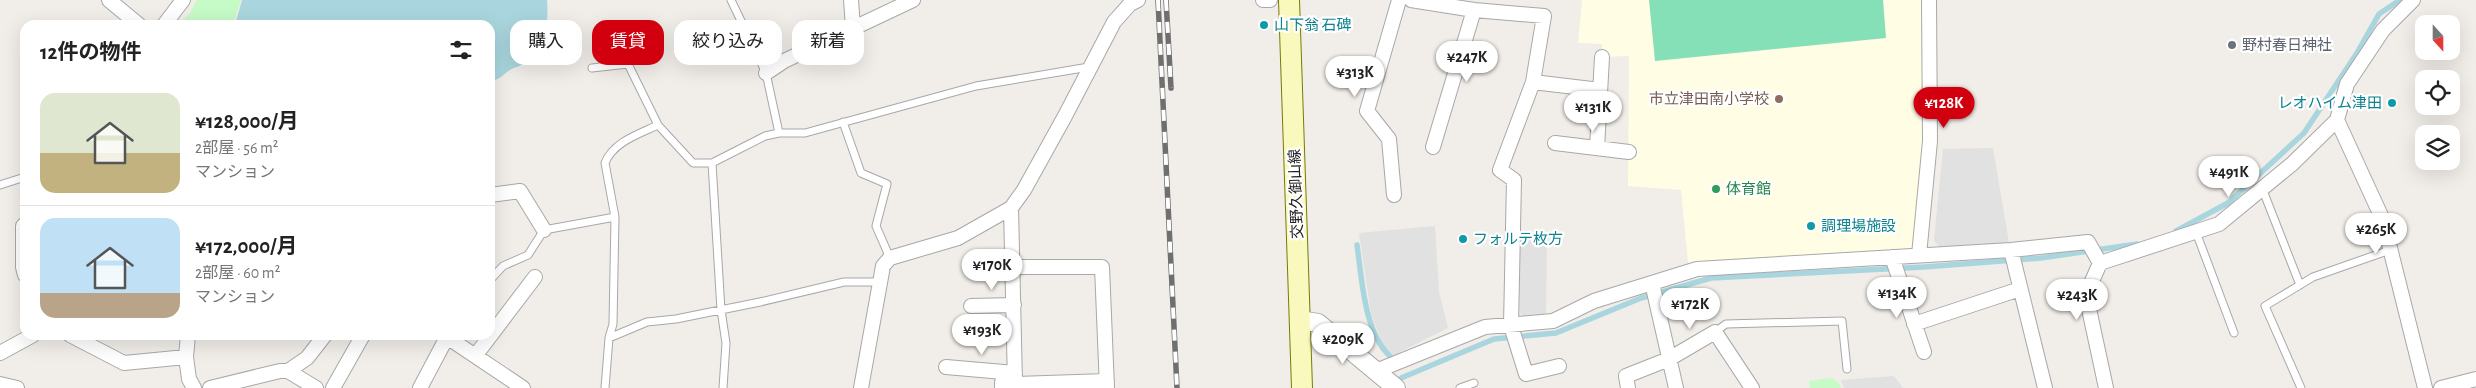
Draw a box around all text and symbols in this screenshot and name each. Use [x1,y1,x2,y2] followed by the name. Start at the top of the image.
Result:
[2415,15,2460,60] north arrow
[2415,15,2460,170] map controls
[1274,17,1351,33] place label: 山下翁 石碑
[1258,19,1270,31] marker: 山下翁 石碑
[510,20,582,65] chip: 購入
[592,20,664,65] chip: 賃貸
[674,20,782,65] chip: 絞り込み
[792,20,864,65] chip: 新着
[447,36,475,64] icon: filters
[2242,36,2332,53] place label: 野村春日神社
[2226,39,2238,51] marker: 野村春日神社
[1432,41,1502,83] pin: ¥247K
[40,42,141,63] text: 12件の物件
[1447,49,1487,65] text: ¥247K
[1320,56,1390,98] pin: ¥313K
[1336,64,1374,80] text: ¥313K
[2415,70,2460,115] button: locate
[1909,86,1979,129] pin: ¥128K
[1558,90,1628,133] pin: ¥131K
[1649,91,1769,107] place label: 市立津田南小学校
[1773,93,1785,105] marker: 市立津田南小学校
[1925,95,1963,111] text: ¥128K
[2278,95,2382,111] place label: レオハイム津田
[2386,97,2398,109] marker: レオハイム津田
[1575,99,1611,115] text: ¥131K
[195,111,298,132] text: ¥128,000/月
[80,113,140,173] icon: home
[2415,125,2460,170] button: layers
[195,140,278,156] text: 2部屋 · 56 m²
[1286,149,1306,239] street label: 交野久御山線
[2194,156,2264,198] pin: ¥491K
[195,164,275,180] text: マンション
[2209,164,2249,180] text: ¥491K
[1726,181,1771,197] place label: 体育館
[1710,183,1722,195] marker: 体育館
[2341,212,2411,255] pin: ¥265K
[1821,217,1896,234] place label: 調理場施設
[1805,220,1817,232] marker: 調理場施設
[2356,221,2396,237] text: ¥265K
[1473,231,1563,247] place label: フォルテ枚方
[1457,233,1469,245] marker: フォルテ枚方
[195,236,297,257] text: ¥172,000/月
[80,238,140,298] icon: home
[957,248,1027,291] pin: ¥170K
[973,257,1011,273] text: ¥170K
[195,265,280,281] text: 2部屋 · 60 m²
[1862,276,1932,319] pin: ¥134K
[2042,278,2112,321] pin: ¥243K
[1878,285,1916,301] text: ¥134K
[2057,287,2097,303] text: ¥243K
[1655,288,1725,330] pin: ¥172K
[195,289,275,305] text: マンション
[1671,296,1709,312] text: ¥172K
[947,314,1017,356] pin: ¥193K
[963,322,1001,338] text: ¥193K
[1308,322,1378,365] pin: ¥209K
[1322,331,1364,347] text: ¥209K

